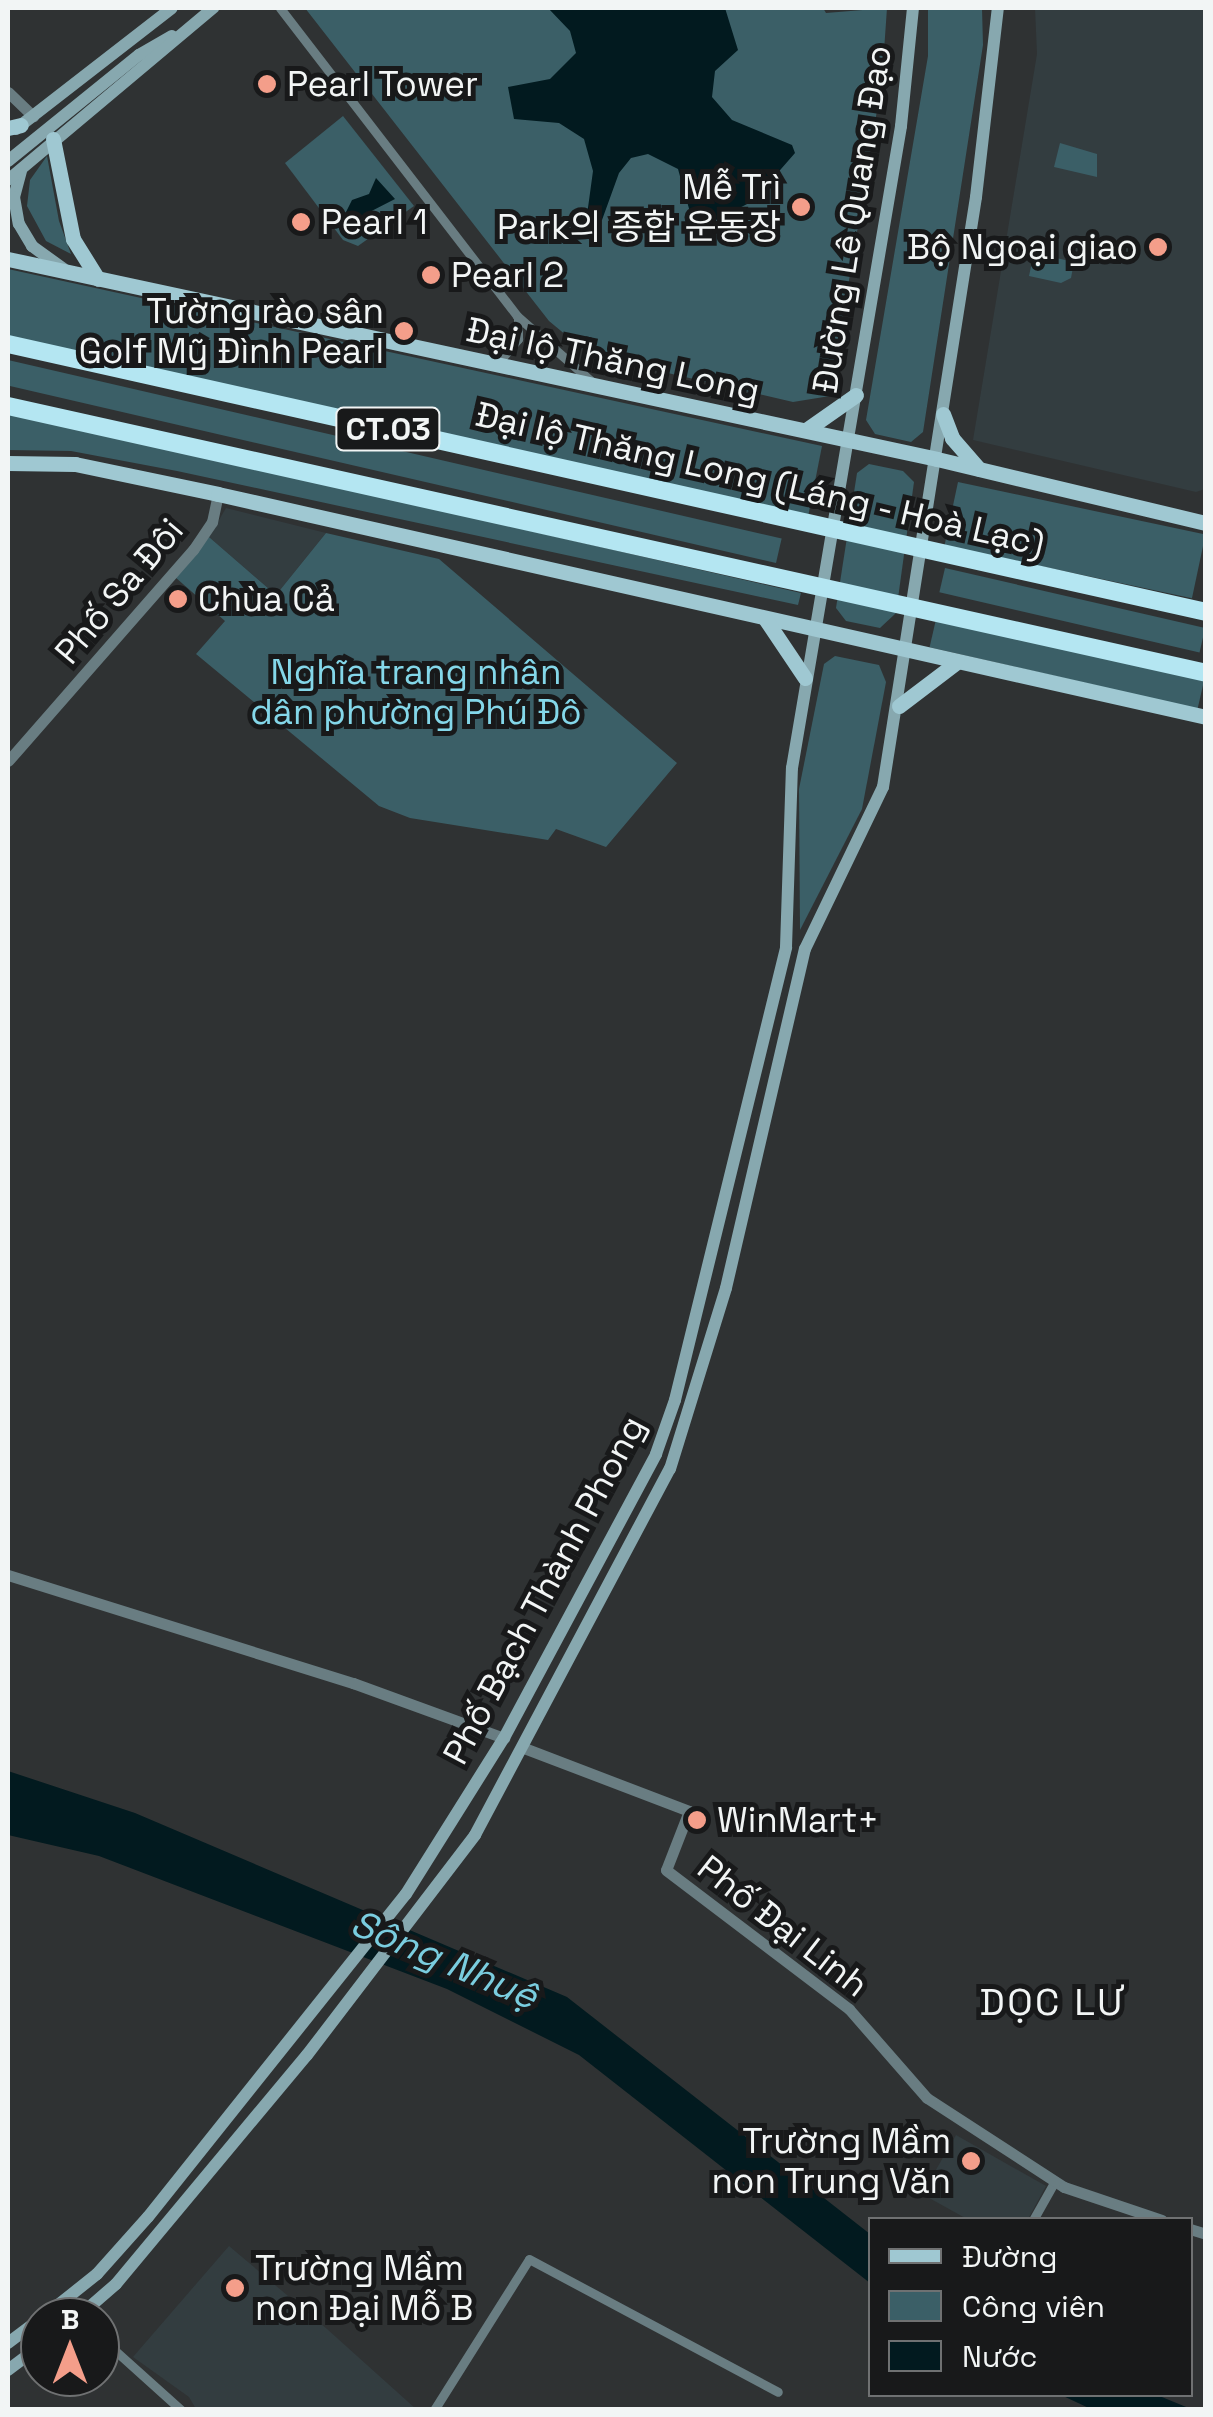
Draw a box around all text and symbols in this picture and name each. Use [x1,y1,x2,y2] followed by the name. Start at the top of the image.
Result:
[804,42,900,396] street label: Đường Lê Quang Đạo
[287,63,479,105] place label: Pearl Tower
[256,73,278,95] marker: Pearl Tower
[497,166,781,248] place label: Mễ Trì Park의 종합 운동장
[790,196,812,218] marker: Mễ Trì Park의 종합 운동장
[321,201,428,243] place label: Pearl 1
[290,211,312,233] marker: Pearl 1
[907,226,1138,268] place label: Bộ Ngoại giao
[1147,236,1169,258] marker: Bộ Ngoại giao
[451,254,564,296] place label: Pearl 2
[420,264,442,286] marker: Pearl 2
[79,290,384,372] place label: Tường rào sân Golf Mỹ Đình Pearl
[462,308,764,412] street label: Đại lộ Thăng Long
[393,320,415,342] marker: Tường rào sân Golf Mỹ Đình Pearl
[470,393,1050,565] street label: Đại lộ Thăng Long (Láng - Hoà Lạc)
[333,402,443,456] road number: CT.03
[46,510,192,672] street label: Phố Sa Đôi
[198,578,335,620] place label: Chùa Cả
[167,588,189,610] marker: Chùa Cả
[250,651,582,733] park label: Nghĩa trang nhân dân phường Phú Đô
[434,1408,654,1772] street label: Phố Bạch Thành Phong
[717,1799,879,1841] place label: WinMart+
[686,1809,708,1831] marker: WinMart+
[689,1846,877,2006] street label: Phố Đại Linh
[344,1900,544,2020] water label: Sông Nhuệ
[980,1980,1126,2026] district label: DỌC LƯ
[710,2120,951,2202] place label: Trường Mầm non Trung Văn
[960,2150,982,2172] marker: Trường Mầm non Trung Văn
[868,2217,1193,2397] legend
[962,2237,1058,2276] text: Đường
[255,2247,473,2329] place label: Trường Mầm non Đại Mỗ B
[224,2277,246,2299] marker: Trường Mầm non Đại Mỗ B
[962,2287,1105,2326] text: Công viên
[20,2297,120,2397] north arrow
[61,2301,79,2337] text: B
[962,2337,1037,2376] text: Nước

